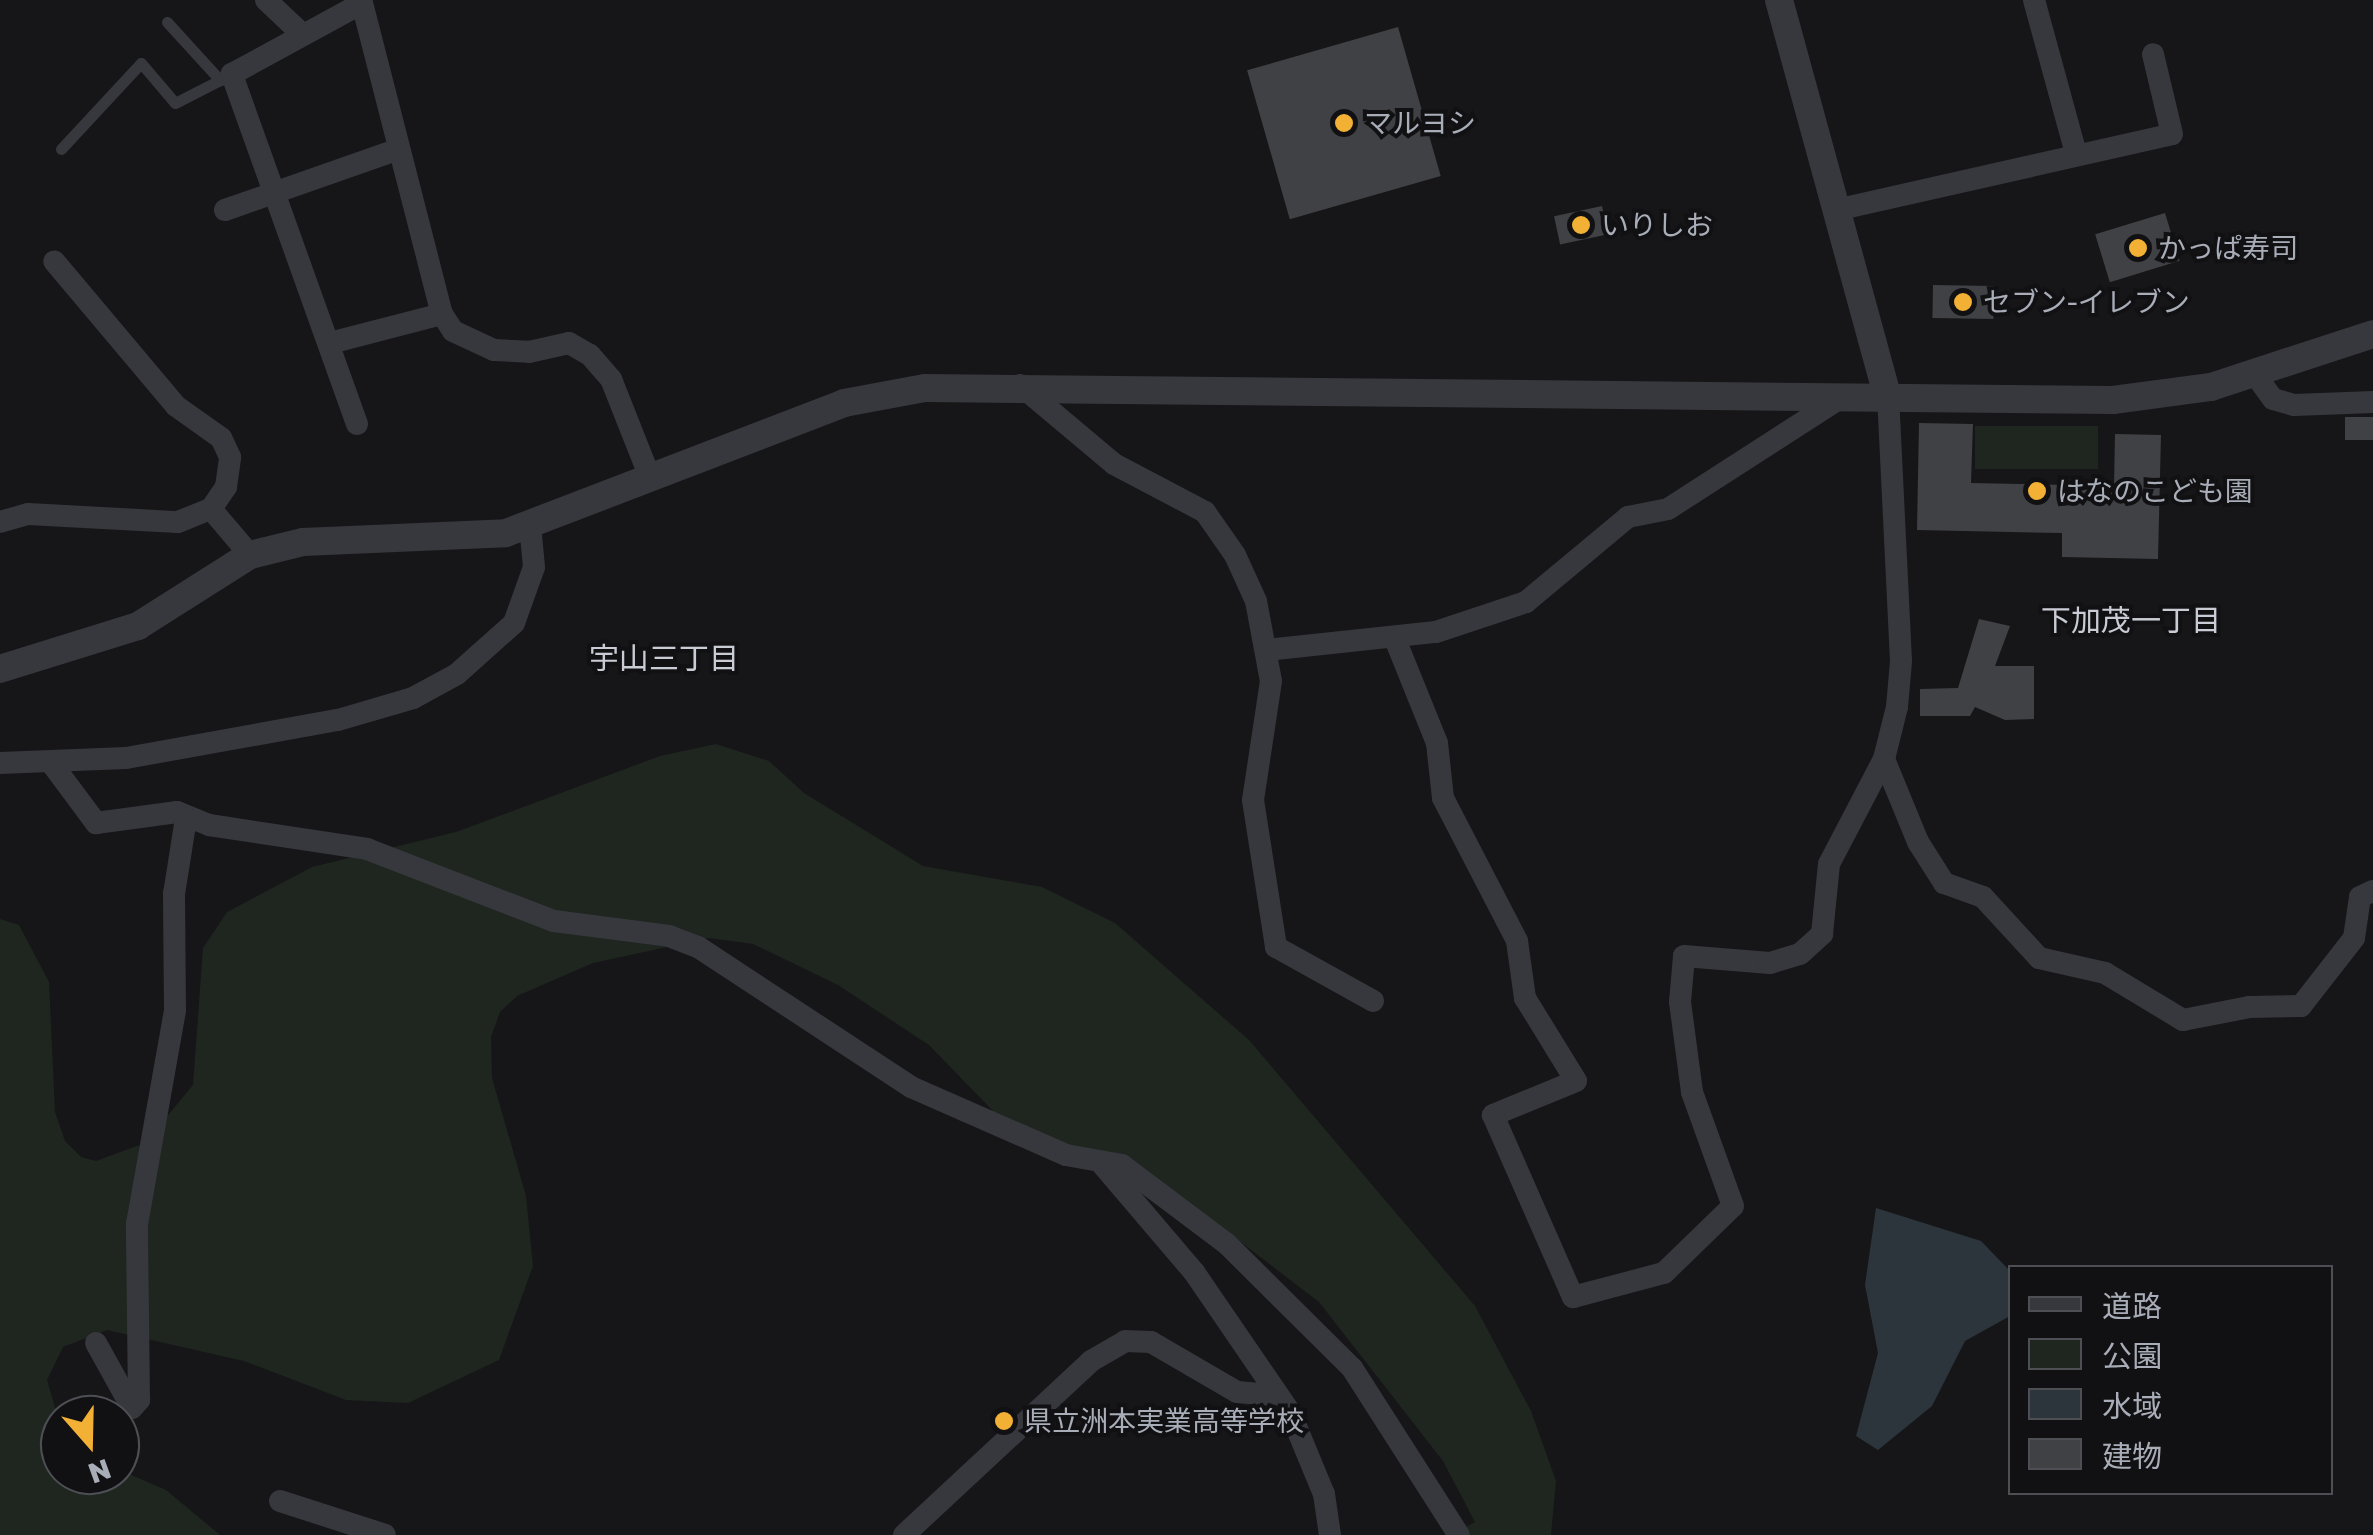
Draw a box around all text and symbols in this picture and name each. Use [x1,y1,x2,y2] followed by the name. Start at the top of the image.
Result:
[1364,106,1476,140] place label: マルヨシ
[1333,112,1355,134] marker: マルヨシ
[1601,208,1713,242] place label: いりしお
[1570,214,1592,236] marker: いりしお
[2158,231,2298,265] place label: かっぱ寿司
[2127,237,2149,259] marker: かっぱ寿司
[1983,285,2190,319] place label: セブン-イレブン
[1952,291,1974,313] marker: セブン-イレブン
[2057,474,2253,508] place label: はなのこども園
[2026,480,2048,502] marker: はなのこども園
[2041,602,2221,638] district label: 下加茂一丁目
[589,640,739,676] district label: 宇山三丁目
[2008,1265,2333,1495] legend
[2102,1288,2162,1324] text: 道路
[2102,1338,2162,1374] text: 公園
[2102,1388,2162,1424] text: 水域
[40,1395,140,1495] north arrow
[1024,1404,1304,1438] place label: 県立洲本実業高等学校
[993,1410,1015,1432] marker: 県立洲本実業高等学校
[2102,1438,2162,1474] text: 建物
[84,1453,115,1491] text: N

